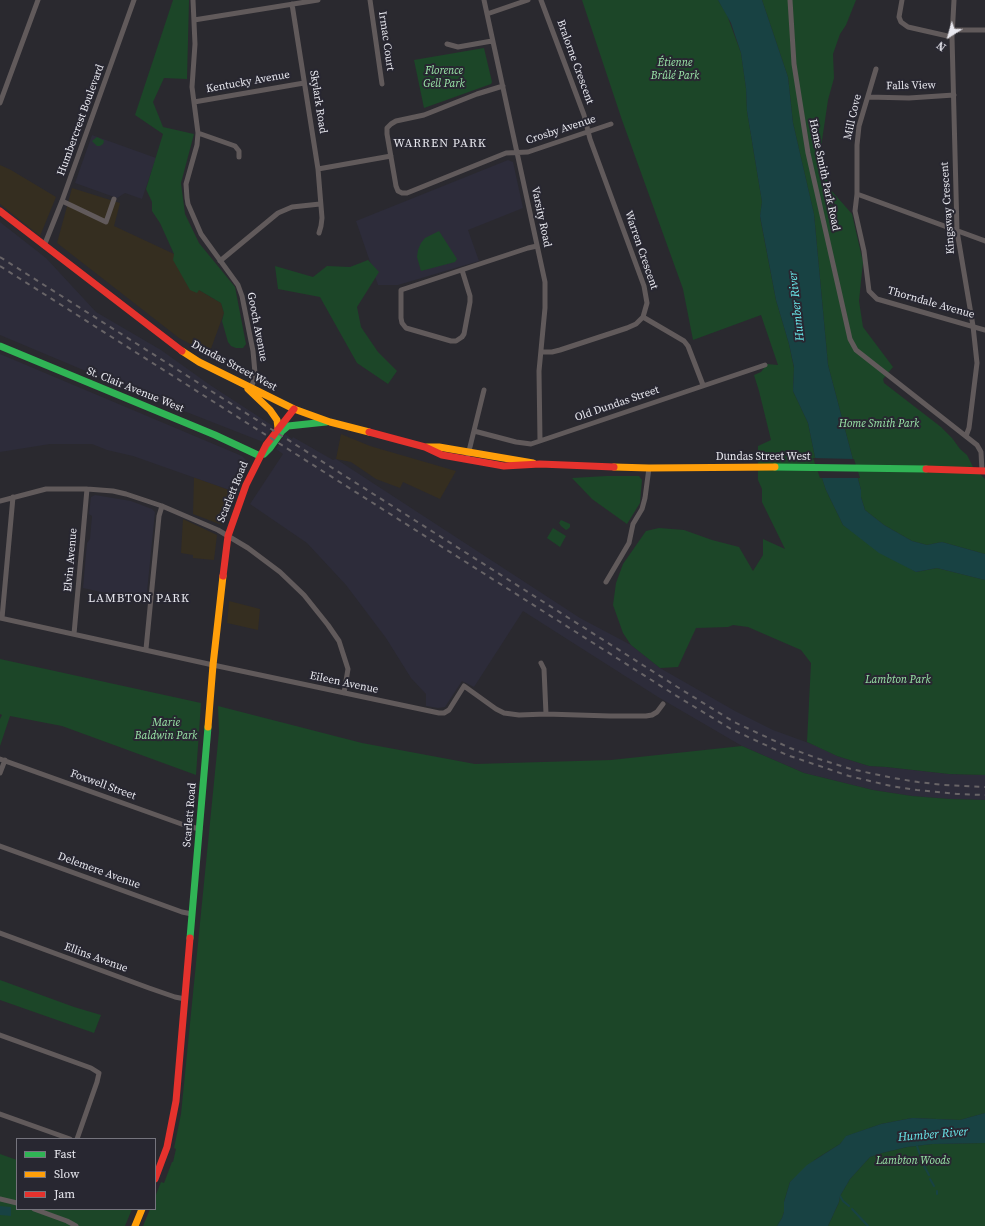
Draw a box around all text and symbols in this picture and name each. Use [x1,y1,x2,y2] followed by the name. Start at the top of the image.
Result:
[375,10,397,72] street label: Irmac Court
[929,16,969,56] north arrow
[554,18,596,106] street label: Bralorne Crescent
[934,38,949,54] text: N
[651,56,699,82] park label: Étienne Brûlé Park
[55,63,107,177] street label: Humbercrest Boulevard
[423,64,465,90] park label: Florence Gell Park
[205,68,291,96] street label: Kentucky Avenue
[306,70,330,134] street label: Skylark Road
[886,79,936,93] street label: Falls View
[841,93,865,141] street label: Mill Cove
[524,112,598,148] street label: Crosby Avenue
[806,118,842,232] street label: Home Smith Park Road
[393,137,487,151] district label: WARREN PARK
[938,161,958,255] street label: Kingsway Crescent
[528,186,554,248] street label: Varsity Road
[621,209,661,291] street label: Warren Crescent
[786,270,808,342] water label: Humber River
[886,284,976,322] street label: Thorndale Avenue
[244,291,270,363] street label: Gooch Avenue
[189,338,279,394] street label: Dundas Street West
[85,364,185,416] street label: St. Clair Avenue West
[573,383,661,425] street label: Old Dundas Street
[839,417,919,431] park label: Home Smith Park
[716,450,810,464] street label: Dundas Street West
[215,460,251,524] street label: Scarlett Road
[62,528,80,592] street label: Elvin Avenue
[88,592,190,606] district label: LAMBTON PARK
[309,669,379,697] street label: Eileen Avenue
[865,673,931,687] park label: Lambton Park
[135,716,197,742] park label: Marie Baldwin Park
[68,767,138,803] street label: Foxwell Street
[181,782,199,848] street label: Scarlett Road
[56,850,142,892] street label: Delemere Avenue
[62,940,130,976] street label: Ellins Avenue
[897,1125,969,1145] water label: Humber River
[16,1138,156,1210] legend
[54,1146,76,1162] text: Fast
[876,1154,950,1168] park label: Lambton Woods
[54,1166,79,1182] text: Slow
[54,1186,75,1202] text: Jam

